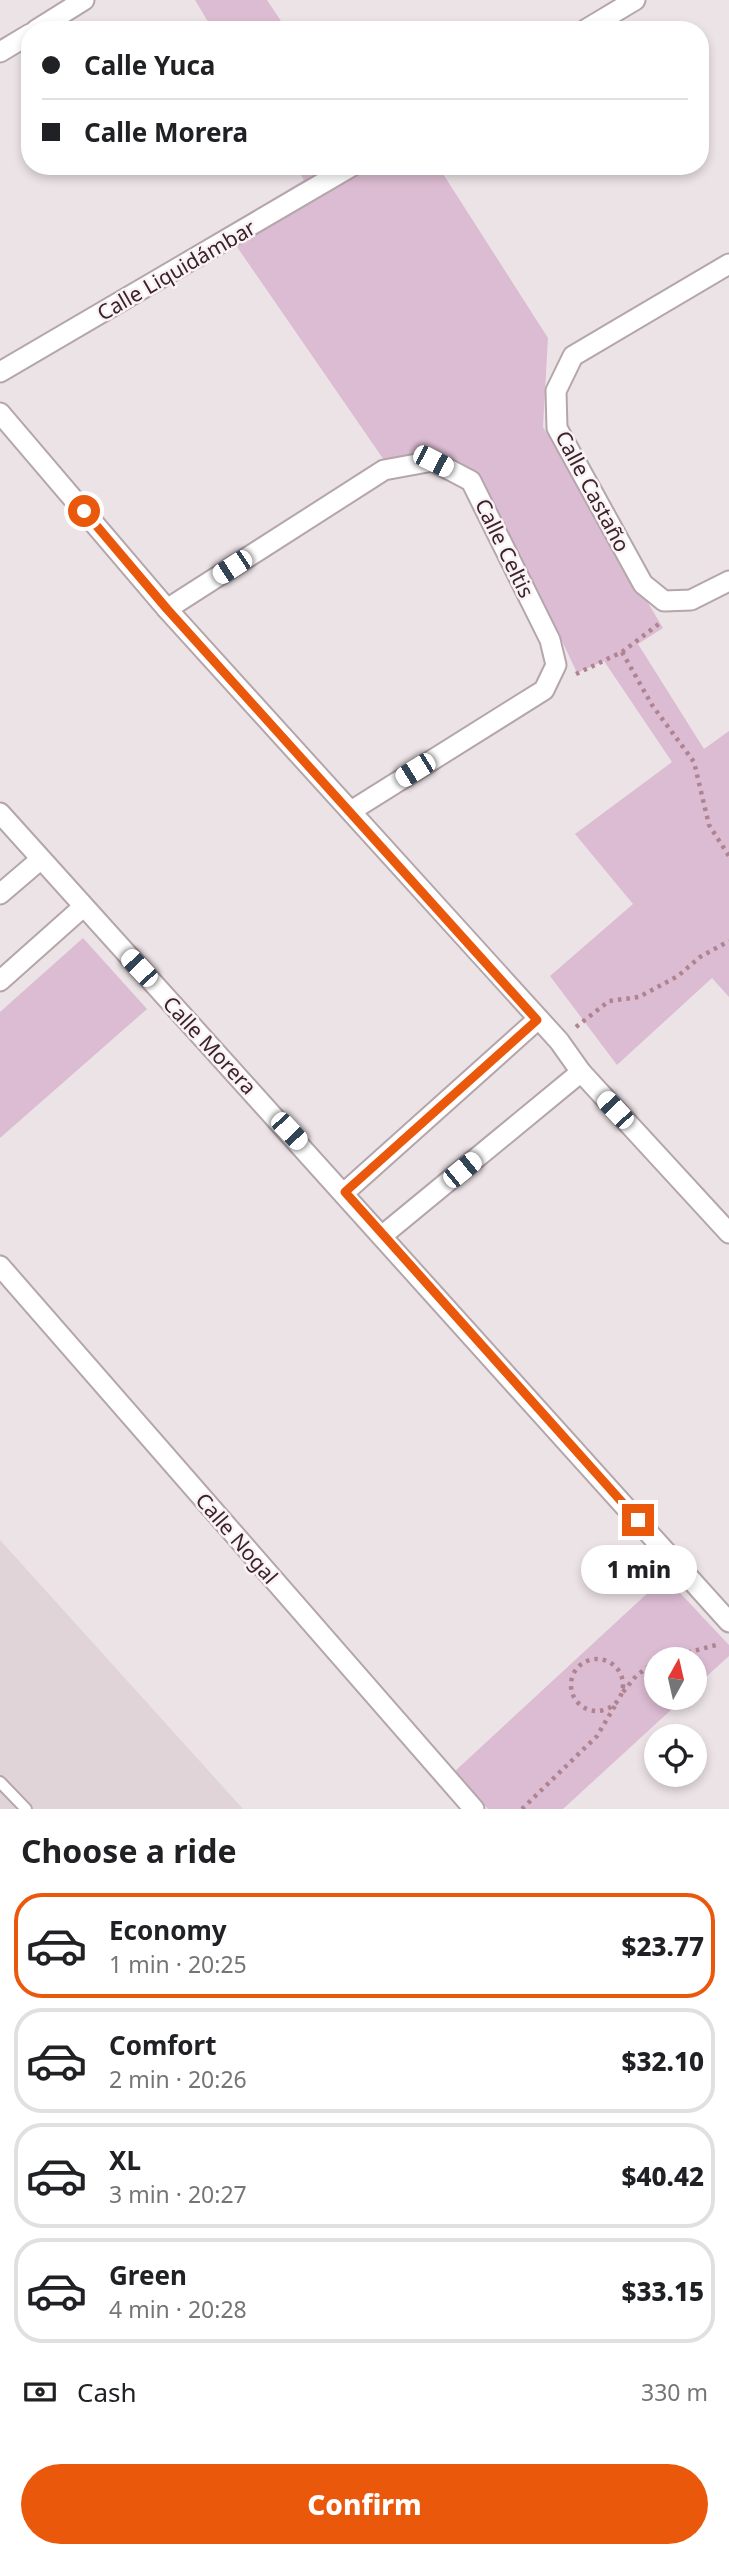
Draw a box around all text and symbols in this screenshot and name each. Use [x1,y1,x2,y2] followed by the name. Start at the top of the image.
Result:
[84,47,215,83] text: Calle Yuca
[84,114,248,150] text: Calle Morera
[92,213,261,327] street label: Calle Liquidámbar
[549,426,637,556] street label: Calle Castaño
[410,442,457,480] car
[469,494,541,602] street label: Calle Celtis
[68,495,100,527] route start
[209,547,256,587] car
[392,750,439,790] car
[117,945,162,991] car
[157,990,263,1100] street label: Calle Morera
[593,1087,638,1133] car
[267,1108,312,1154] car
[440,1149,485,1191] car
[190,1487,284,1589] street label: Calle Nogal
[622,1504,654,1536] route end
[580,1544,696,1594] callout: 1 min
[607,1553,671,1585] text: 1 min
[644,1647,707,1710] north arrow
[644,1647,707,1787] map controls
[644,1724,707,1787] button: locate
[21,1829,237,1872] text: Choose a ride
[109,1912,227,1948] text: Economy
[25,1914,88,1977] icon: car
[622,1928,704,1964] text: $23.77
[109,1948,247,1980] text: 1 min · 20:25
[109,2027,217,2063] text: Comfort
[25,2029,88,2092] icon: car
[622,2043,704,2079] text: $32.10
[109,2063,247,2095] text: 2 min · 20:26
[109,2142,141,2178] text: XL
[25,2144,88,2207] icon: car
[622,2158,704,2194] text: $40.42
[109,2178,247,2210] text: 3 min · 20:27
[109,2257,187,2293] text: Green
[25,2259,88,2322] icon: car
[622,2273,704,2309] text: $33.15
[109,2293,247,2325] text: 4 min · 20:28
[21,2373,59,2411] icon: cash
[77,2374,137,2410] text: Cash
[641,2376,708,2408] text: 330 m
[21,2464,708,2544] button: Confirm

